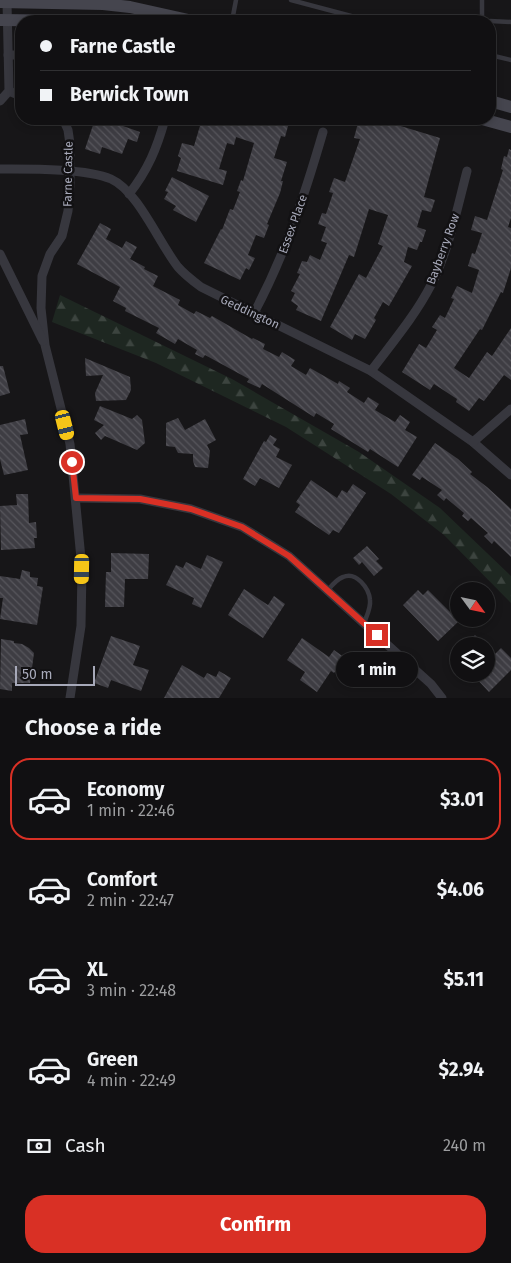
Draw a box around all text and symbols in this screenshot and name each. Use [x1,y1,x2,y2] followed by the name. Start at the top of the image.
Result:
[70,35,175,58] text: Farne Castle
[70,83,189,106] text: Berwick Town
[60,141,76,207] street label: Farne Castle
[276,193,310,255] street label: Essex Place
[424,211,462,286] street label: Bayberry Row
[218,292,282,332] street label: Geddington
[54,409,75,441] car
[61,451,83,473] route start
[74,554,89,584] car
[450,582,495,628] north arrow
[450,582,495,682] map controls
[366,624,388,646] route end
[450,637,495,682] button: layers
[336,652,418,688] callout: 1 min
[358,660,396,679] text: 1 min
[15,663,95,686] scale bar
[22,666,53,683] text: 50 m
[25,714,161,741] text: Choose a ride
[27,777,72,822] icon: car
[87,778,164,801] text: Economy
[440,788,484,811] text: $3.01
[87,801,175,820] text: 1 min · 22:46
[27,867,72,912] icon: car
[87,868,157,891] text: Comfort
[437,878,484,901] text: $4.06
[87,891,174,910] text: 2 min · 22:47
[27,957,72,1002] icon: car
[87,958,108,981] text: XL
[443,968,484,991] text: $5.11
[87,981,176,1000] text: 3 min · 22:48
[27,1047,72,1092] icon: car
[87,1048,138,1071] text: Green
[439,1058,484,1081] text: $2.94
[87,1071,176,1090] text: 4 min · 22:49
[25,1132,53,1160] icon: cash
[65,1134,106,1157] text: Cash
[443,1136,486,1155] text: 240 m
[25,1195,486,1253] button: Confirm

